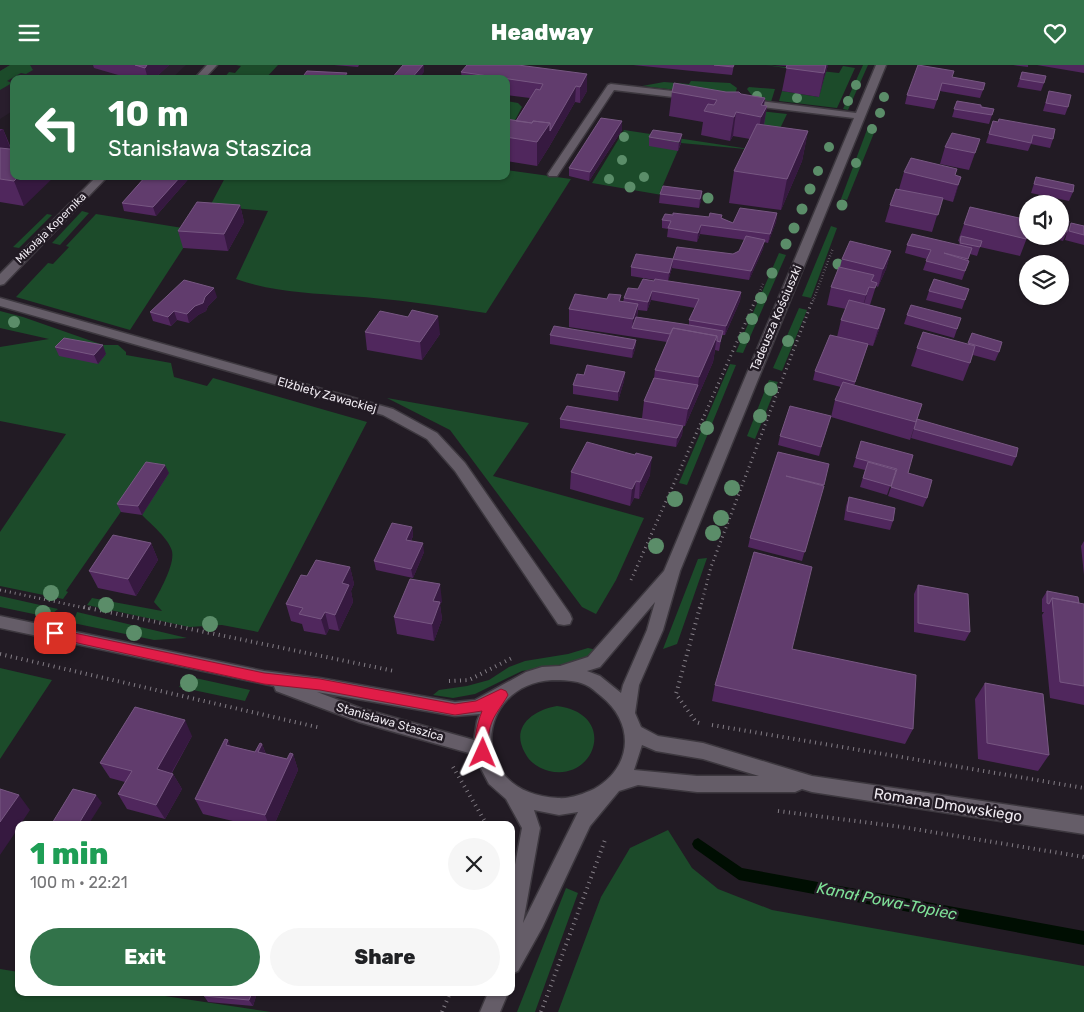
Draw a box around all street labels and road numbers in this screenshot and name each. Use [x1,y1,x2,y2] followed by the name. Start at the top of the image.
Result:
[13,190,89,266] street label: Mikołaja Kopernika
[747,263,805,373] street label: Tadeusza Kościuszki
[276,374,378,416] street label: Elżbiety Zawackiej
[335,700,445,744] street label: Stanisława Staszica
[873,784,1023,826] street label: Romana Dmowskiego

